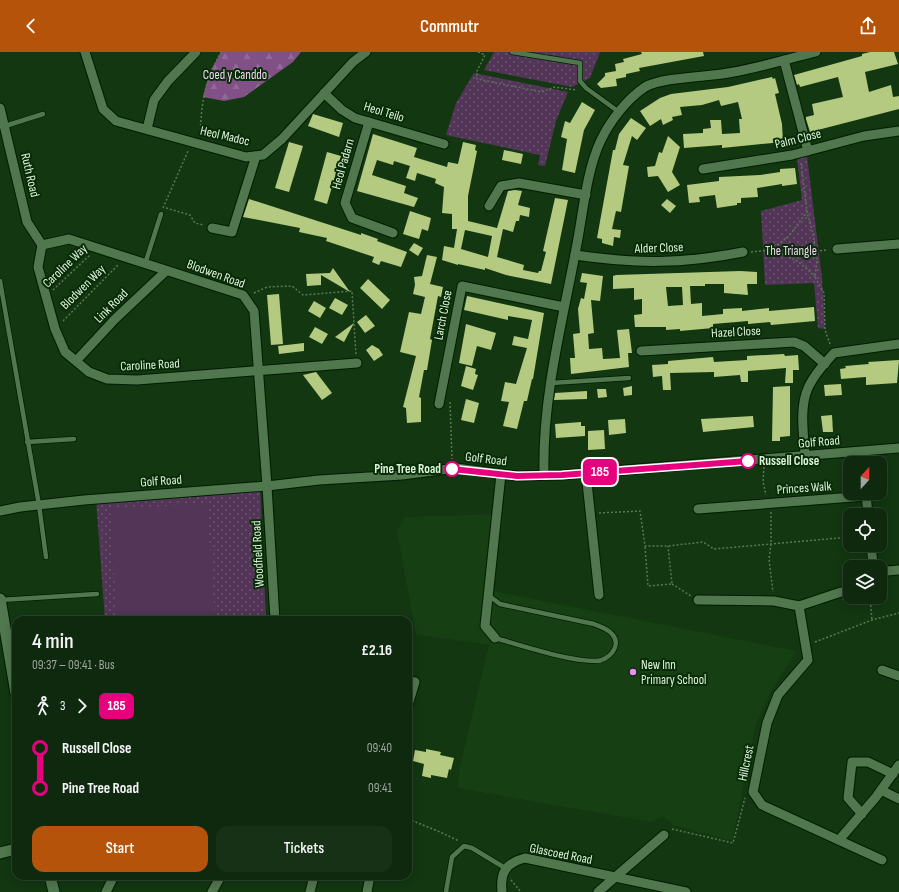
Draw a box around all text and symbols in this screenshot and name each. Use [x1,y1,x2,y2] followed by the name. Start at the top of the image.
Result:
[20,15,42,37] icon: back
[857,15,879,37] icon: share
[420,16,479,37] text: Commutr
[203,67,267,83] park label: Coed y Canddo
[362,98,406,126] street label: Heol Teilo
[199,123,251,149] street label: Heol Madoc
[773,126,823,152] street label: Palm Close
[328,137,358,191] street label: Heol Padarn
[17,151,43,199] street label: Ruth Road
[633,239,684,257] street label: Alder Close
[39,241,91,291] street label: Caroline Way
[765,243,817,259] park label: The Triangle
[185,256,247,292] street label: Blodwen Road
[57,261,109,313] street label: Blodwen Way
[91,286,131,326] street label: Link Road
[430,289,456,341] street label: Larch Close
[711,323,761,341] street label: Hazel Close
[120,355,180,375] street label: Caroline Road
[797,432,841,452] street label: Golf Road
[464,449,508,469] street label: Golf Road
[740,453,756,469] marker: Russell Close
[759,453,820,469] place label: Russell Close
[843,456,887,500] north arrow
[843,456,887,604] map controls
[577,459,623,485] line badge: 185
[374,461,441,477] place label: Pine Tree Road
[444,461,460,477] marker: Pine Tree Road
[591,463,609,480] text: 185
[140,472,182,490] street label: Golf Road
[776,478,832,498] street label: Princes Walk
[843,508,887,552] button: locate
[248,520,268,588] street label: Woodfield Road
[843,560,887,604] button: layers
[32,628,74,655] text: 4 min
[361,641,392,660] text: £2.16
[32,657,115,673] text: 09:37 – 09:41 · Bus
[641,657,706,688] place label: New Inn Primary School
[628,667,638,677] marker: New Inn Primary School
[32,695,54,717] icon: walk
[71,695,93,717] icon: forward
[107,697,126,714] text: 185
[60,698,65,714] text: 3
[62,739,132,758] text: Russell Close
[367,740,392,756] text: 09:40
[734,744,758,782] street label: Hillcrest
[62,779,139,798] text: Pine Tree Road
[368,780,392,796] text: 09:41
[32,826,208,872] button: Start
[216,826,392,872] button: Tickets
[528,840,594,868] street label: Glascoed Road

